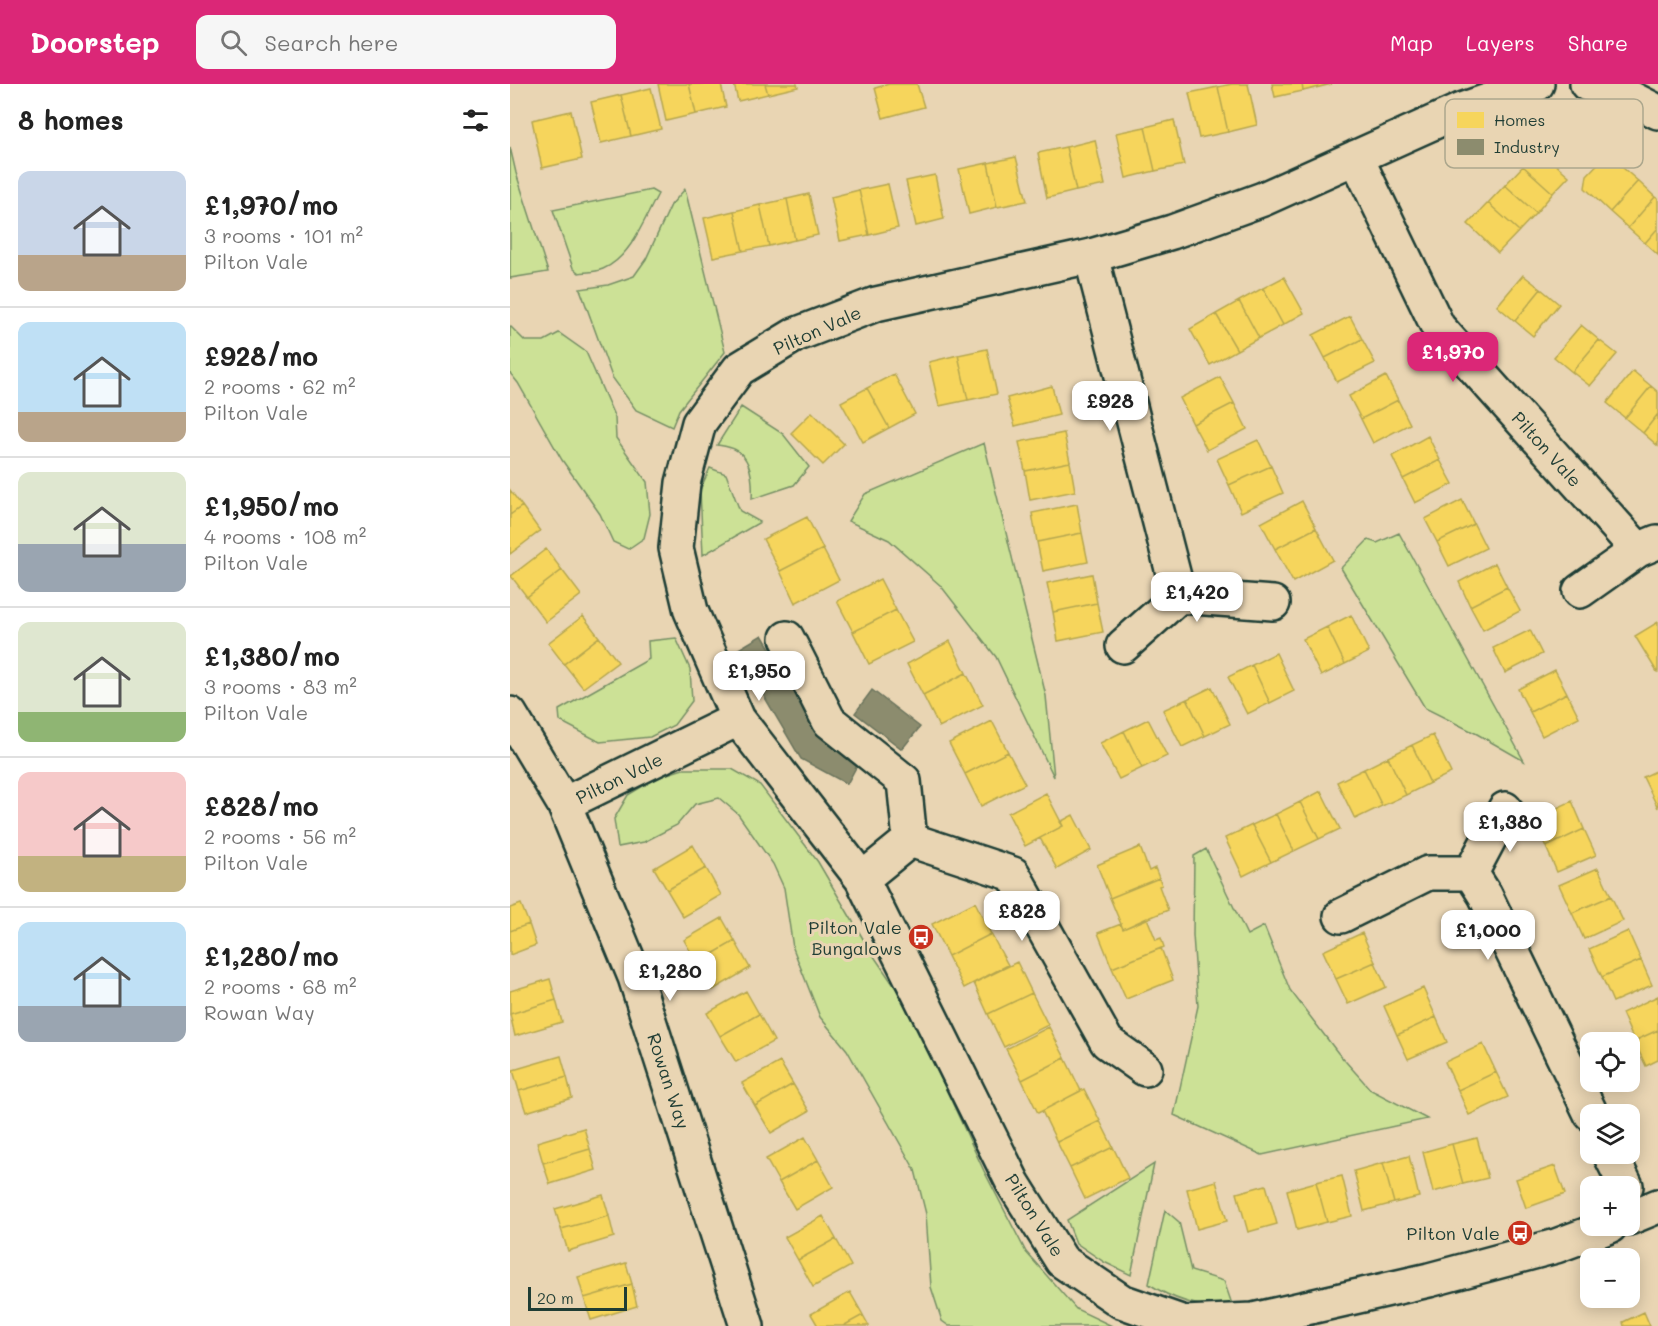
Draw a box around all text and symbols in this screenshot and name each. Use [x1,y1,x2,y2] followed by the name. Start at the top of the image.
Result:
[196,15,616,69] search box
[30,24,160,60] text: Doorstep
[217,26,250,59] icon: search
[265,28,398,57] text: Search here
[1390,29,1433,56] text: Map
[1466,29,1535,56] text: Layers
[1568,29,1628,56] text: Share
[1445,99,1643,168] legend
[18,103,124,137] text: 8 homes
[459,104,492,137] icon: filters
[1494,109,1545,130] text: Homes
[1494,136,1560,157] text: Industry
[204,188,338,222] text: £1,970/mo
[66,195,138,267] icon: home
[204,222,363,248] text: 3 rooms · 101 m²
[204,248,308,274] text: Pilton Vale
[769,300,865,360] street label: Pilton Vale
[1404,332,1502,383] pin: £1,970
[1421,338,1485,364] text: £1,970
[204,339,318,373] text: £928/mo
[66,346,138,418] icon: home
[204,373,356,399] text: 2 rooms · 62 m²
[1074,381,1146,432] pin: £928
[1086,387,1134,413] text: £928
[204,399,308,425] text: Pilton Vale
[1507,406,1587,492] street label: Pilton Vale
[204,489,339,523] text: £1,950/mo
[66,496,138,568] icon: home
[204,523,366,549] text: 4 rooms · 108 m²
[204,549,308,575] text: Pilton Vale
[1148,572,1246,623] pin: £1,420
[1165,578,1229,604] text: £1,420
[204,639,340,673] text: £1,380/mo
[66,646,138,718] icon: home
[710,651,808,702] pin: £1,950
[727,657,791,683] text: £1,950
[204,673,357,699] text: 3 rooms · 83 m²
[204,699,308,725] text: Pilton Vale
[572,747,666,809] street label: Pilton Vale
[204,789,319,823] text: £828/mo
[66,796,138,868] icon: home
[1461,802,1559,853] pin: £1,380
[1478,808,1542,834] text: £1,380
[204,823,356,849] text: 2 rooms · 56 m²
[204,849,308,875] text: Pilton Vale
[986,891,1058,942] pin: £828
[998,897,1046,923] text: £828
[1439,910,1537,961] pin: £1,000
[808,915,902,960] place label: Pilton Vale Bungalows
[1455,916,1521,942] text: £1,000
[906,922,936,952] bus stop icon: Pilton Vale Bungalows
[204,939,339,973] text: £1,280/mo
[66,946,138,1018] icon: home
[621,951,719,1002] pin: £1,280
[638,957,702,983] text: £1,280
[204,973,357,999] text: 2 rooms · 68 m²
[204,999,315,1025] text: Rowan Way
[642,1030,696,1132] street label: Rowan Way
[1580,1032,1640,1308] map controls
[1580,1032,1640,1092] button: locate
[1580,1104,1640,1164] button: layers
[1000,1169,1070,1261] street label: Pilton Vale
[1580,1176,1640,1236] button: +
[1505,1218,1535,1248] bus stop icon: Pilton Vale
[1406,1221,1500,1245] place label: Pilton Vale
[1580,1248,1640,1308] button: −
[528,1284,627,1312] scale bar
[537,1287,574,1308] text: 20 m

